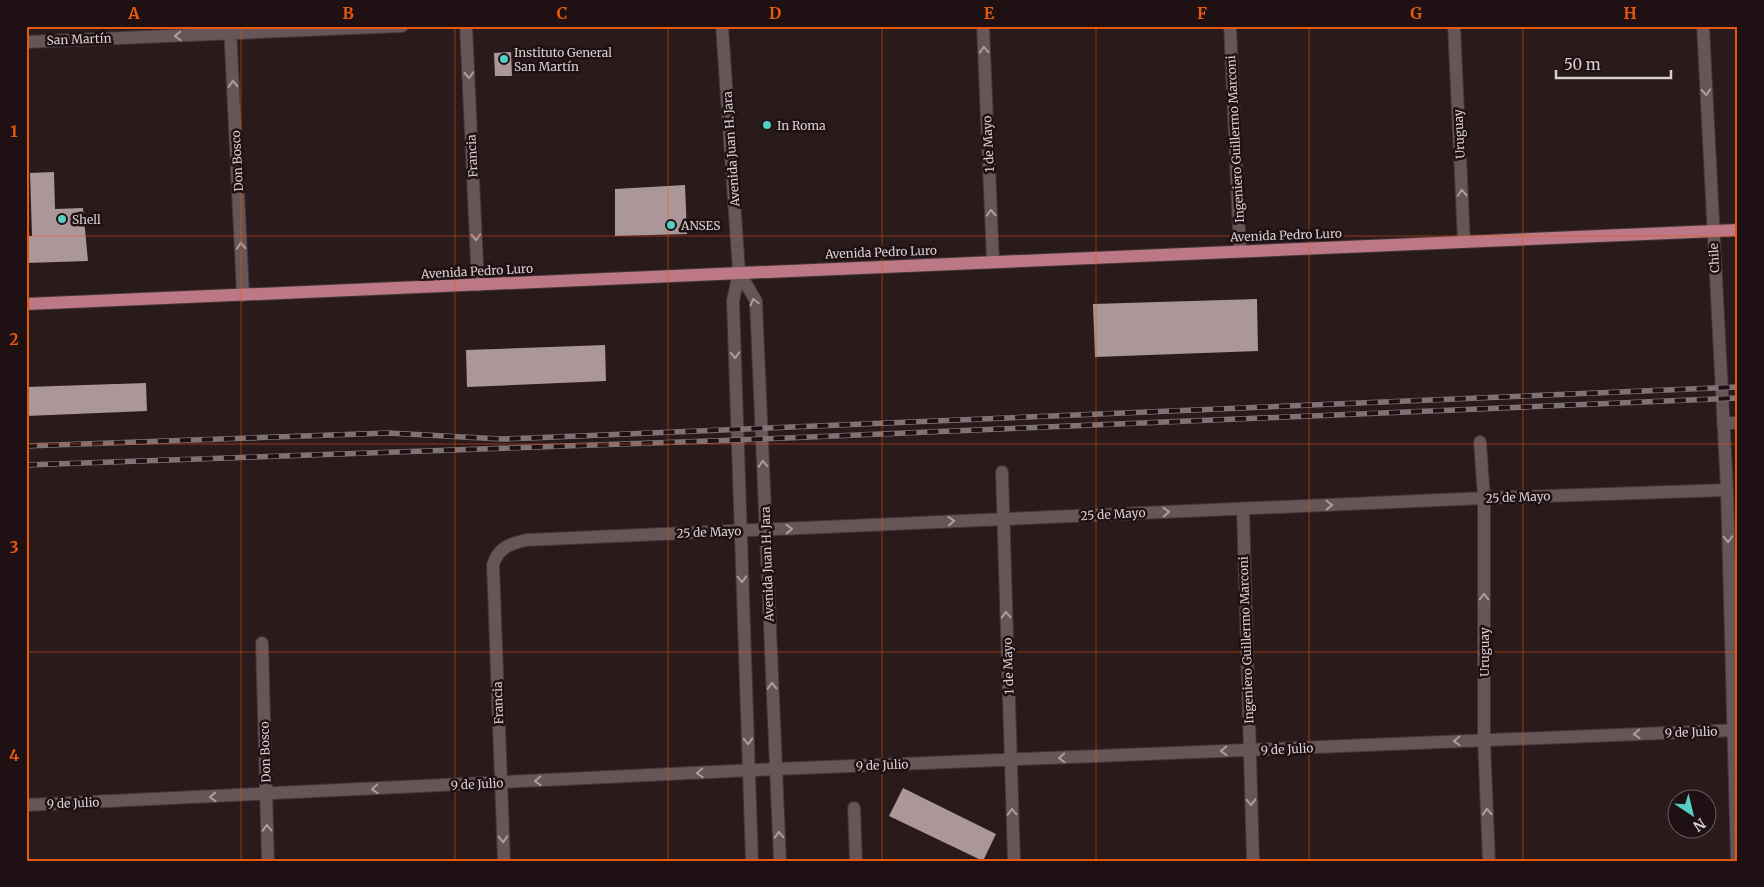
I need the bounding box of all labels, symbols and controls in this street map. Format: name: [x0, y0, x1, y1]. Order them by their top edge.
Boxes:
text: A: [127, 3, 140, 23]
text: B: [342, 3, 354, 23]
text: C: [557, 3, 567, 23]
text: D: [769, 3, 781, 23]
text: E: [984, 3, 995, 23]
text: F: [1197, 3, 1207, 23]
text: G: [1410, 3, 1422, 23]
text: H: [1623, 3, 1637, 23]
street label: San Martín: [46, 30, 112, 48]
one-way arrow: [174, 30, 182, 41]
place label: Instituto General San Martín: [514, 45, 612, 74]
one-way arrow: [978, 46, 989, 54]
scale bar: [1556, 48, 1672, 80]
marker: Instituto General San Martín: [498, 53, 510, 65]
street label: Ingeniero Guillermo Marconi: [1223, 55, 1247, 223]
text: 50 m: [1564, 55, 1601, 74]
one-way arrow: [463, 71, 474, 79]
one-way arrow: [228, 80, 238, 88]
one-way arrow: [1701, 89, 1712, 97]
street label: Avenida Juan H. Jara: [719, 90, 743, 208]
street label: Uruguay: [1450, 109, 1468, 159]
street label: 1 de Mayo: [979, 115, 997, 173]
place label: In Roma: [777, 118, 826, 133]
marker: In Roma: [761, 119, 773, 131]
text: 1: [10, 121, 18, 141]
street label: Don Bosco: [228, 130, 246, 192]
street label: Francia: [463, 134, 481, 178]
one-way arrow: [1457, 189, 1468, 197]
one-way arrow: [985, 208, 996, 216]
place label: Shell: [72, 212, 101, 227]
marker: Shell: [56, 213, 68, 225]
place label: ANSES: [680, 218, 720, 233]
marker: ANSES: [665, 219, 677, 231]
street label: Avenida Pedro Luro: [1229, 226, 1342, 244]
one-way arrow: [471, 234, 482, 242]
one-way arrow: [235, 242, 246, 250]
street label: Avenida Pedro Luro: [824, 243, 937, 261]
street label: Chile: [1706, 243, 1722, 273]
street label: Avenida Pedro Luro: [420, 261, 533, 281]
one-way arrow: [750, 298, 760, 307]
text: 2: [9, 329, 19, 349]
one-way arrow: [730, 352, 740, 360]
one-way arrow: [758, 460, 768, 468]
street label: 25 de Mayo: [1485, 488, 1551, 506]
one-way arrow: [1325, 499, 1333, 510]
street label: 25 de Mayo: [1080, 505, 1146, 523]
street label: Avenida Juan H. Jara: [757, 506, 777, 623]
one-way arrow: [1163, 506, 1171, 517]
one-way arrow: [948, 516, 956, 527]
street label: 25 de Mayo: [676, 523, 742, 541]
one-way arrow: [786, 524, 793, 534]
one-way arrow: [1723, 535, 1733, 543]
text: 3: [9, 537, 19, 557]
street label: Ingeniero Guillermo Marconi: [1236, 556, 1256, 724]
one-way arrow: [737, 576, 747, 583]
one-way arrow: [1479, 593, 1489, 600]
one-way arrow: [1001, 610, 1011, 618]
street label: Uruguay: [1477, 627, 1492, 677]
street label: 1 de Mayo: [1000, 637, 1016, 695]
street label: Francia: [490, 681, 506, 725]
one-way arrow: [767, 681, 778, 689]
street label: Don Bosco: [256, 721, 274, 783]
street label: 9 de Julio: [1664, 724, 1718, 740]
one-way arrow: [1632, 729, 1640, 739]
one-way arrow: [1452, 736, 1460, 747]
one-way arrow: [742, 738, 753, 746]
street label: 9 de Julio: [1260, 740, 1314, 758]
text: 4: [9, 745, 19, 765]
one-way arrow: [1220, 746, 1228, 757]
one-way arrow: [1058, 752, 1066, 763]
street label: 9 de Julio: [855, 757, 909, 773]
one-way arrow: [696, 768, 704, 778]
street label: 9 de Julio: [450, 775, 504, 793]
one-way arrow: [534, 775, 542, 786]
one-way arrow: [371, 784, 379, 795]
north arrow: [1666, 790, 1716, 840]
one-way arrow: [209, 792, 216, 802]
street label: 9 de Julio: [46, 795, 100, 811]
one-way arrow: [1246, 798, 1256, 806]
one-way arrow: [1007, 808, 1018, 816]
one-way arrow: [1481, 808, 1492, 816]
text: N: [1690, 814, 1709, 835]
one-way arrow: [262, 823, 272, 831]
one-way arrow: [774, 831, 784, 838]
one-way arrow: [498, 836, 508, 843]

